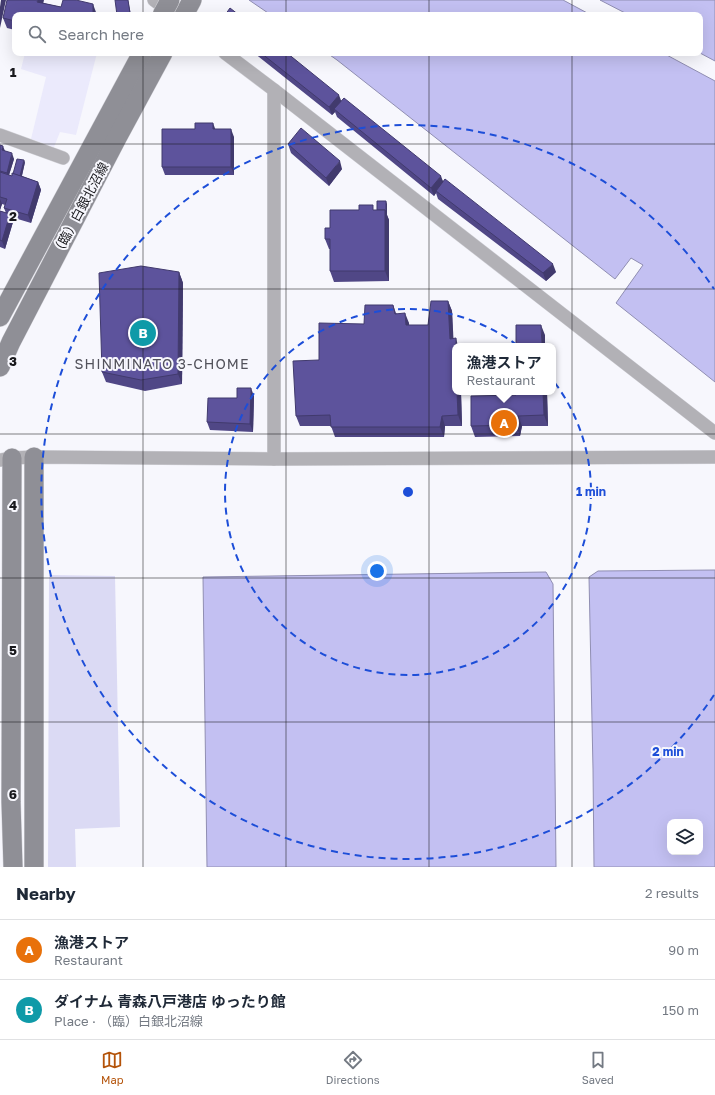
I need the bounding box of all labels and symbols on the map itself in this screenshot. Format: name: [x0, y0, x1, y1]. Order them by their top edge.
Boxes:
text: 1: [10, 64, 17, 80]
street label: （臨）白銀北沼線: [49, 159, 111, 259]
text: 2: [9, 208, 17, 224]
pin: B: [130, 318, 156, 348]
text: 3: [9, 353, 17, 369]
district label: SHINMINATO 3-CHOME: [75, 355, 249, 372]
pin: A: [491, 408, 517, 438]
text: 1 min: [576, 484, 606, 499]
centre of rings: [401, 485, 415, 499]
text: 4: [9, 497, 17, 513]
your location: [367, 561, 387, 581]
text: 5: [9, 642, 17, 658]
text: 2 min: [652, 744, 684, 759]
text: 6: [9, 786, 17, 802]

